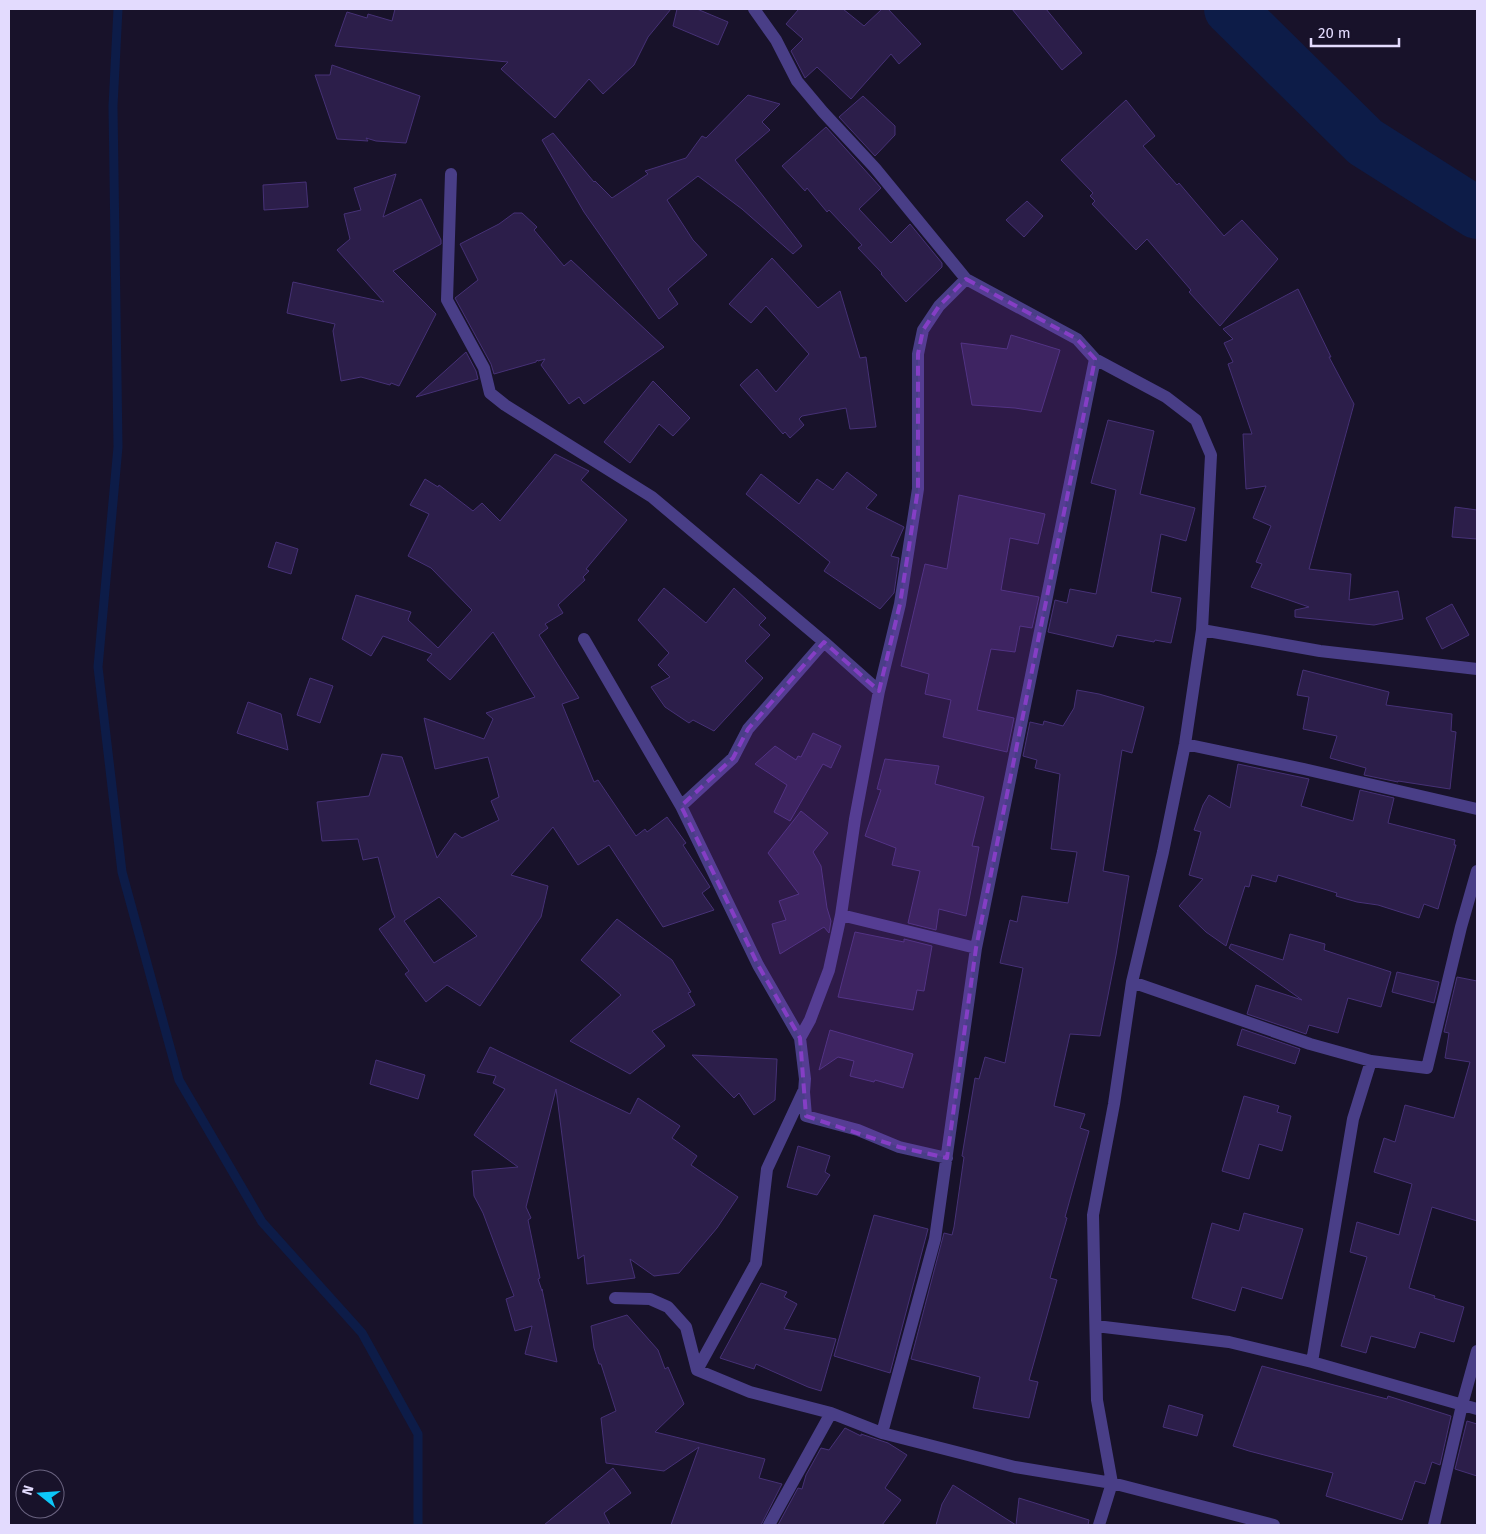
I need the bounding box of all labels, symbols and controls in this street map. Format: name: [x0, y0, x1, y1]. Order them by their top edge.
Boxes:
scale bar: [1311, 15, 1398, 47]
text: 20 m: [1318, 24, 1351, 42]
north arrow: [15, 1469, 65, 1519]
text: N: [19, 1483, 38, 1497]

